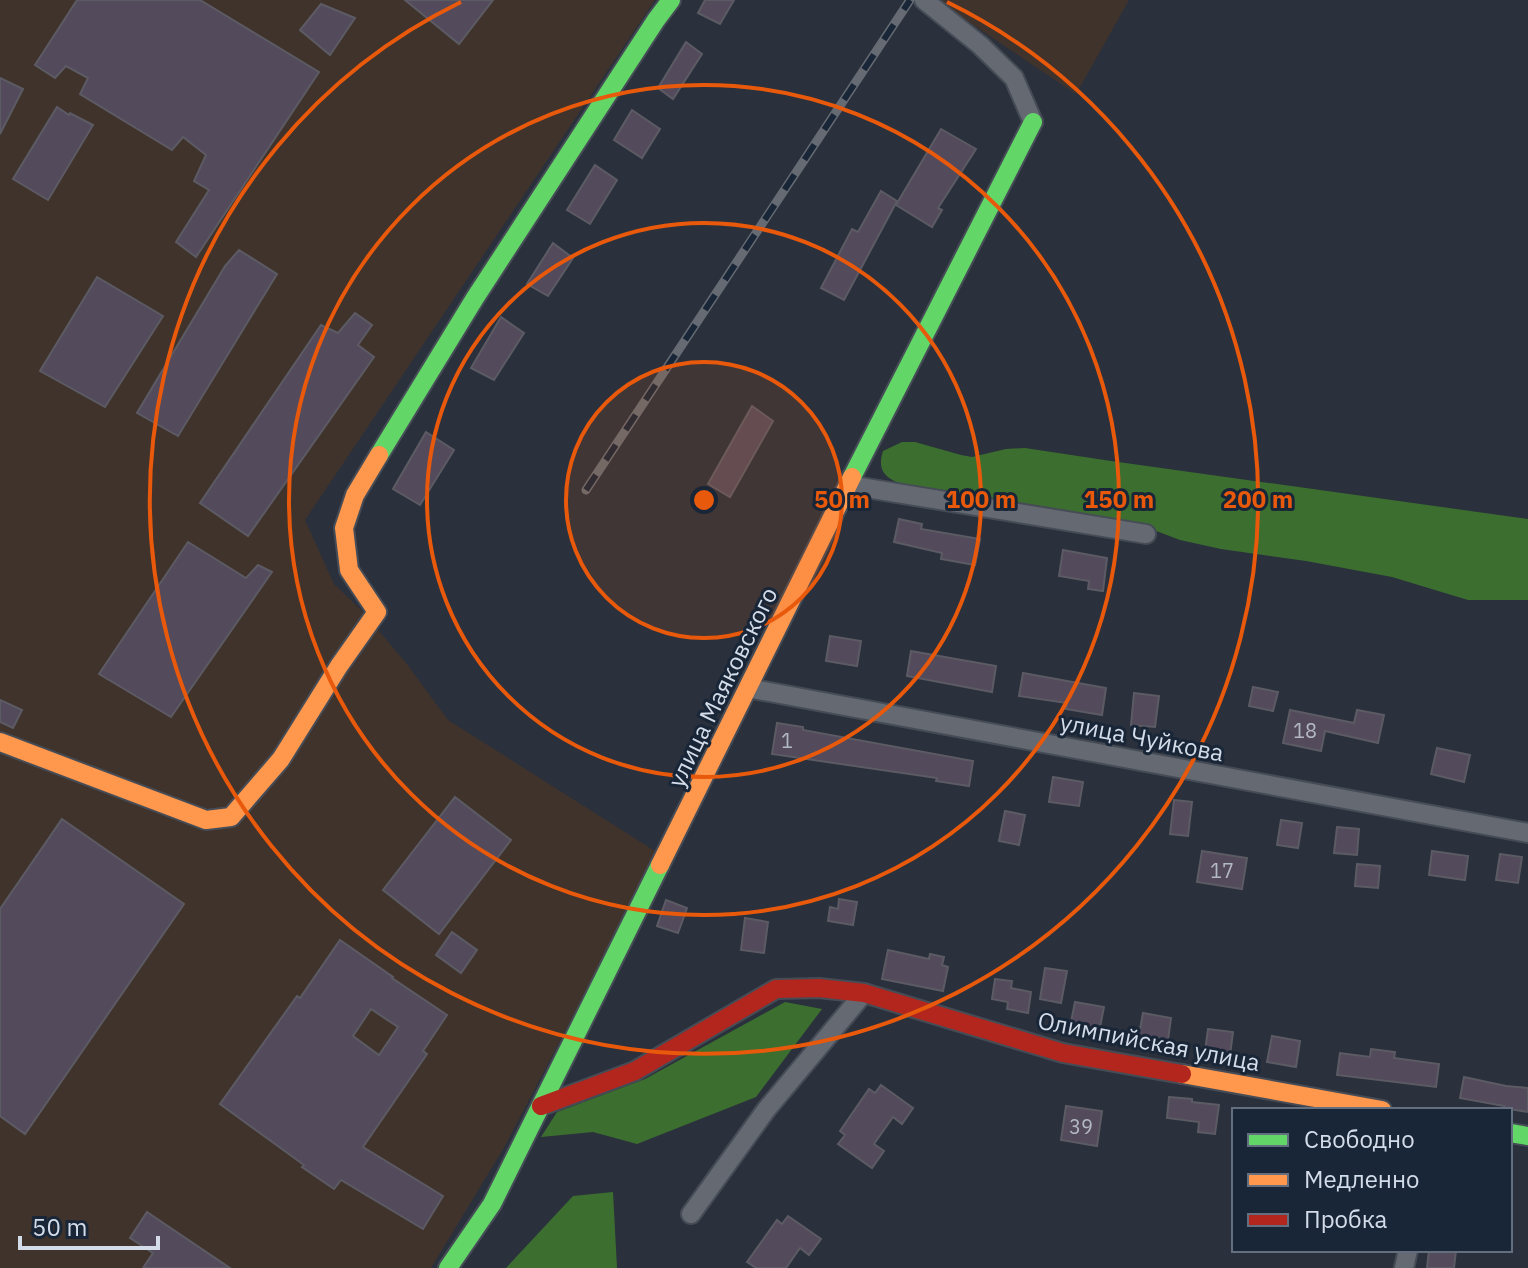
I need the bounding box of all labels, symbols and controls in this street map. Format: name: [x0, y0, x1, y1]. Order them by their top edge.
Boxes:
text: 50 m: [814, 483, 870, 515]
text: 100 m: [946, 483, 1016, 515]
text: 150 m: [1084, 483, 1154, 515]
text: 200 m: [1223, 483, 1293, 515]
centre of rings: [690, 486, 718, 514]
street label: улица Маяковского: [660, 582, 784, 792]
street label: улица Чуйкова: [1057, 705, 1227, 769]
house number: 18: [1293, 717, 1317, 744]
house number: 1: [781, 727, 793, 754]
house number: 17: [1210, 857, 1234, 884]
street label: Олимпийская улица: [1035, 1004, 1263, 1078]
legend: [1232, 1108, 1512, 1252]
house number: 39: [1069, 1113, 1093, 1140]
text: Свободно: [1304, 1123, 1415, 1155]
text: Медленно: [1304, 1163, 1420, 1195]
scale bar: [20, 1200, 158, 1250]
text: Пробка: [1304, 1203, 1388, 1235]
text: 50 m: [32, 1211, 87, 1243]

